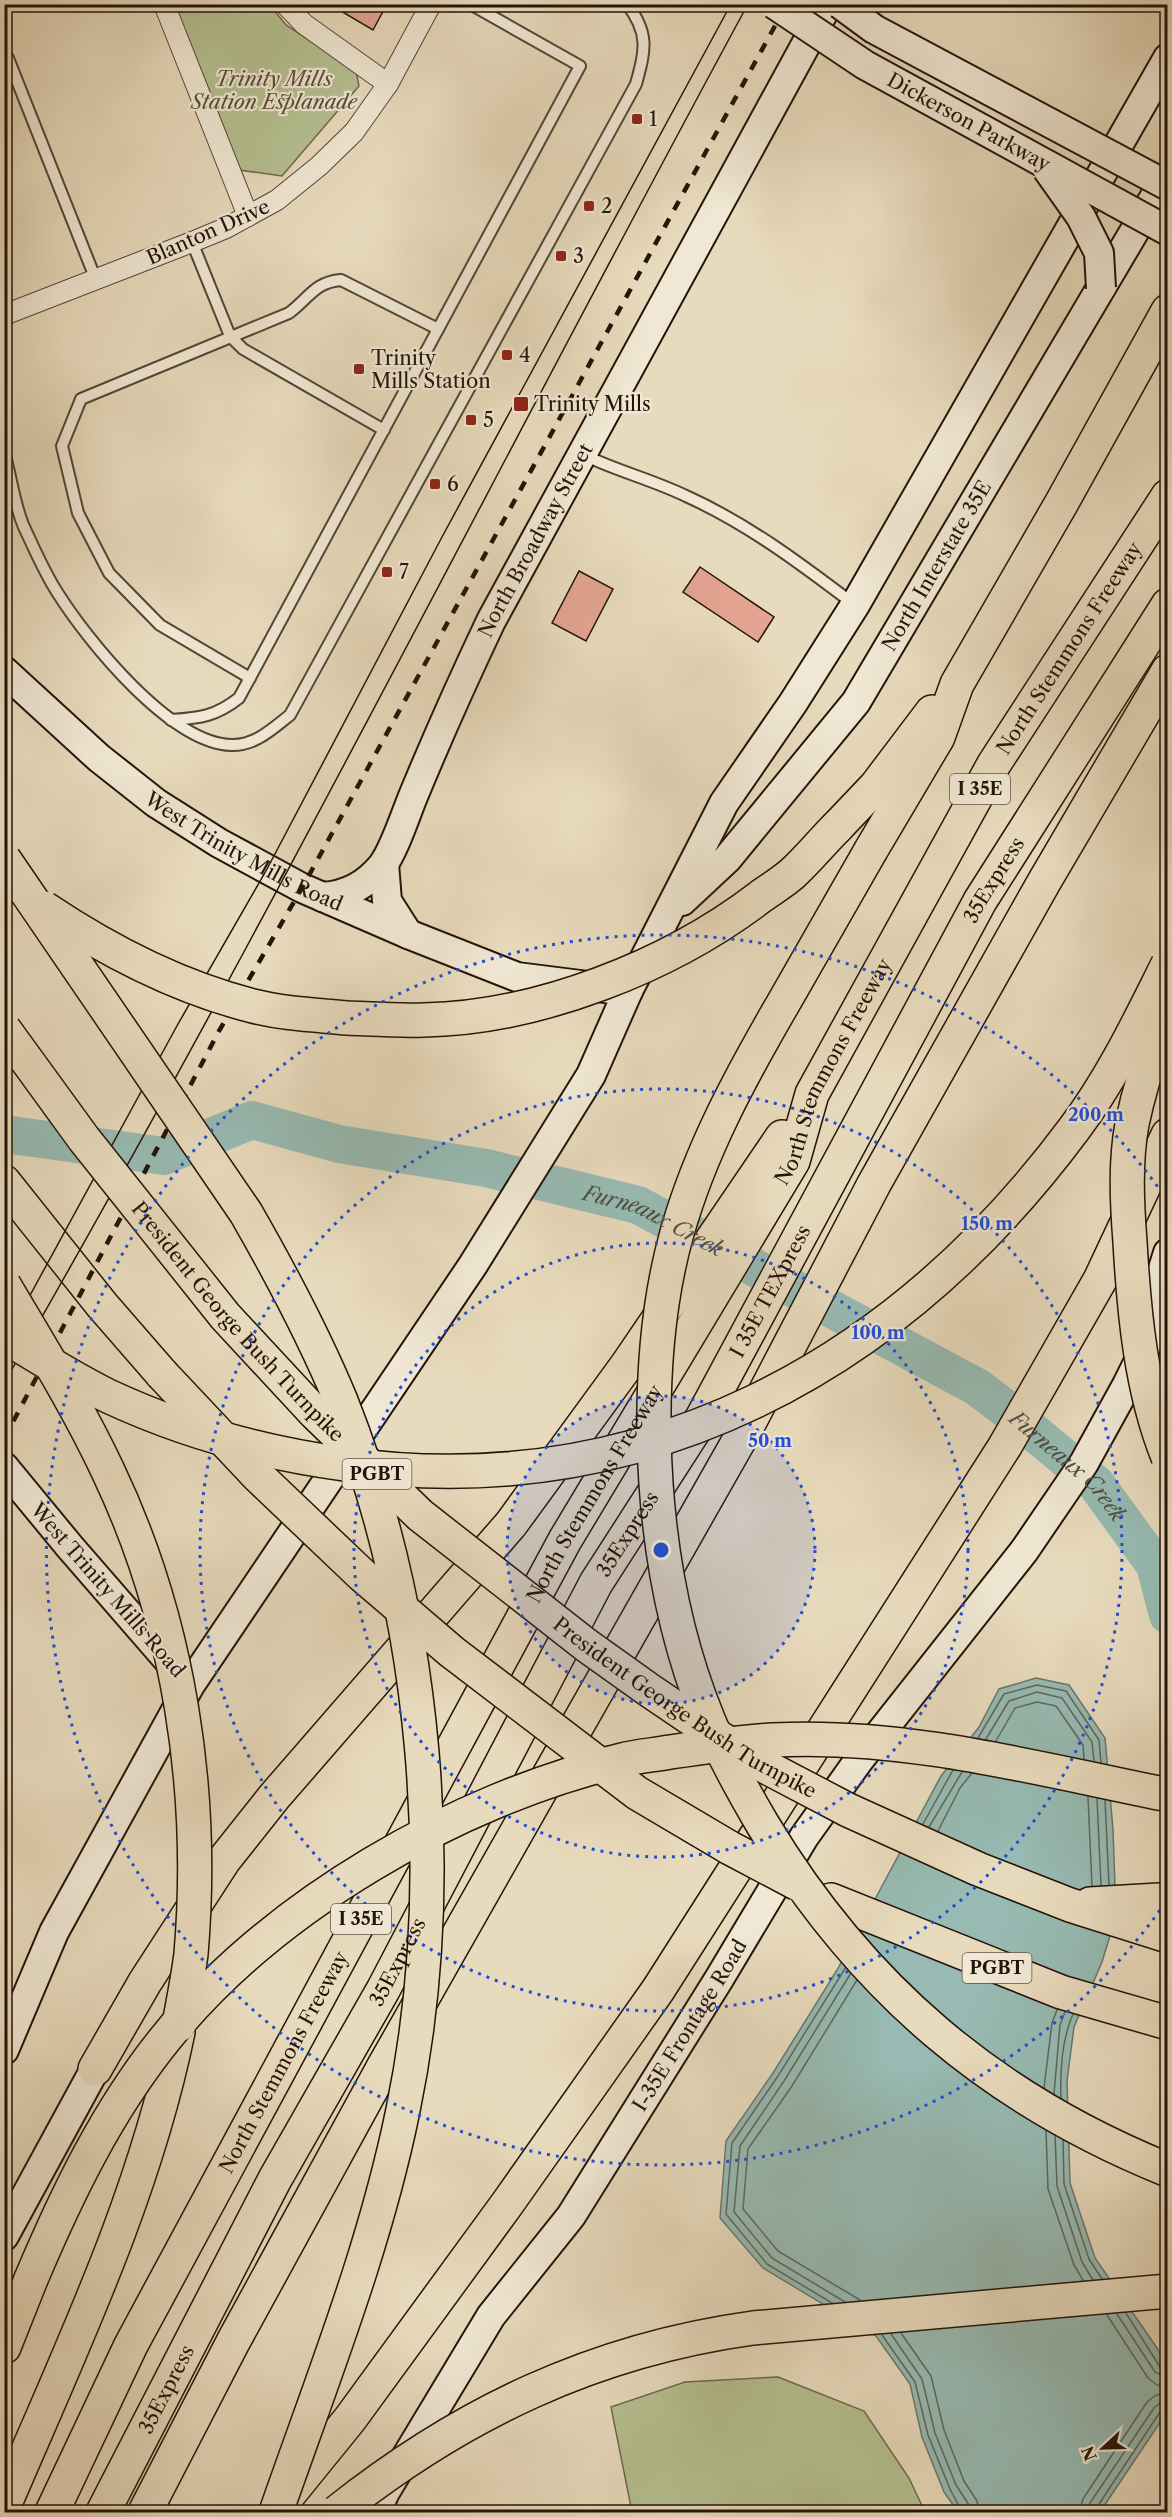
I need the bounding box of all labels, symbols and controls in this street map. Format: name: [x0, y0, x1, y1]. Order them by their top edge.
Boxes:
park label: Trinity Mills Station Esplanade: [190, 67, 358, 114]
street label: Dickerson Parkway: [883, 68, 1055, 177]
place label: 1: [649, 107, 658, 131]
marker: 1: [630, 112, 644, 126]
street label: Blanton Drive: [143, 194, 273, 270]
place label: 2: [601, 194, 613, 218]
marker: 2: [582, 199, 596, 213]
place label: 3: [573, 244, 584, 268]
marker: 3: [554, 249, 568, 263]
place label: 4: [519, 343, 531, 367]
place label: Trinity Mills Station: [371, 346, 491, 393]
marker: 4: [500, 348, 514, 362]
marker: Trinity Mills Station: [352, 362, 366, 376]
place label: Trinity Mills: [534, 392, 651, 416]
marker: Trinity Mills: [512, 395, 530, 413]
place label: 5: [483, 408, 494, 432]
marker: 5: [464, 413, 478, 427]
street label: North Broadway Street: [473, 439, 598, 641]
place label: 6: [447, 472, 459, 496]
street label: North Interstate 35E: [877, 476, 996, 655]
marker: 6: [428, 477, 442, 491]
street label: North Stemmons Freeway: [991, 537, 1147, 759]
place label: 7: [399, 560, 409, 584]
marker: 7: [380, 565, 394, 579]
road number: I 35E: [950, 774, 1010, 804]
street label: West Trinity Mills Road: [139, 786, 346, 916]
street label: 35Express: [958, 833, 1029, 927]
street label: North Stemmons Freeway: [769, 953, 897, 1189]
text: 200 m: [1068, 1104, 1124, 1126]
water label: Furneaux Creek: [579, 1179, 728, 1261]
street label: President George Bush Turnpike: [127, 1197, 349, 1447]
text: 150 m: [961, 1213, 1013, 1235]
street label: I 35E TEXpress: [725, 1221, 816, 1362]
text: 100 m: [851, 1322, 905, 1344]
street label: North Stemmons Freeway: [521, 1380, 668, 1607]
water label: Furneaux Creek: [1003, 1404, 1132, 1526]
text: 50 m: [748, 1430, 792, 1452]
road number: PGBT: [342, 1459, 412, 1489]
street label: 35Express: [591, 1487, 664, 1581]
street label: West Trinity Mills Road: [25, 1497, 190, 1682]
centre of rings: [651, 1540, 671, 1560]
street label: President George Bush Turnpike: [548, 1612, 820, 1803]
road number: I 35E: [331, 1904, 391, 1934]
street label: 35Express: [364, 1914, 431, 2010]
street label: I-35E Frontage Road: [627, 1935, 752, 2116]
street label: North Stemmons Freeway: [214, 1946, 353, 2177]
road number: PGBT: [962, 1953, 1032, 1983]
street label: 35Express: [134, 2341, 199, 2438]
north arrow: [1073, 2418, 1133, 2478]
text: N: [1077, 2443, 1101, 2464]

